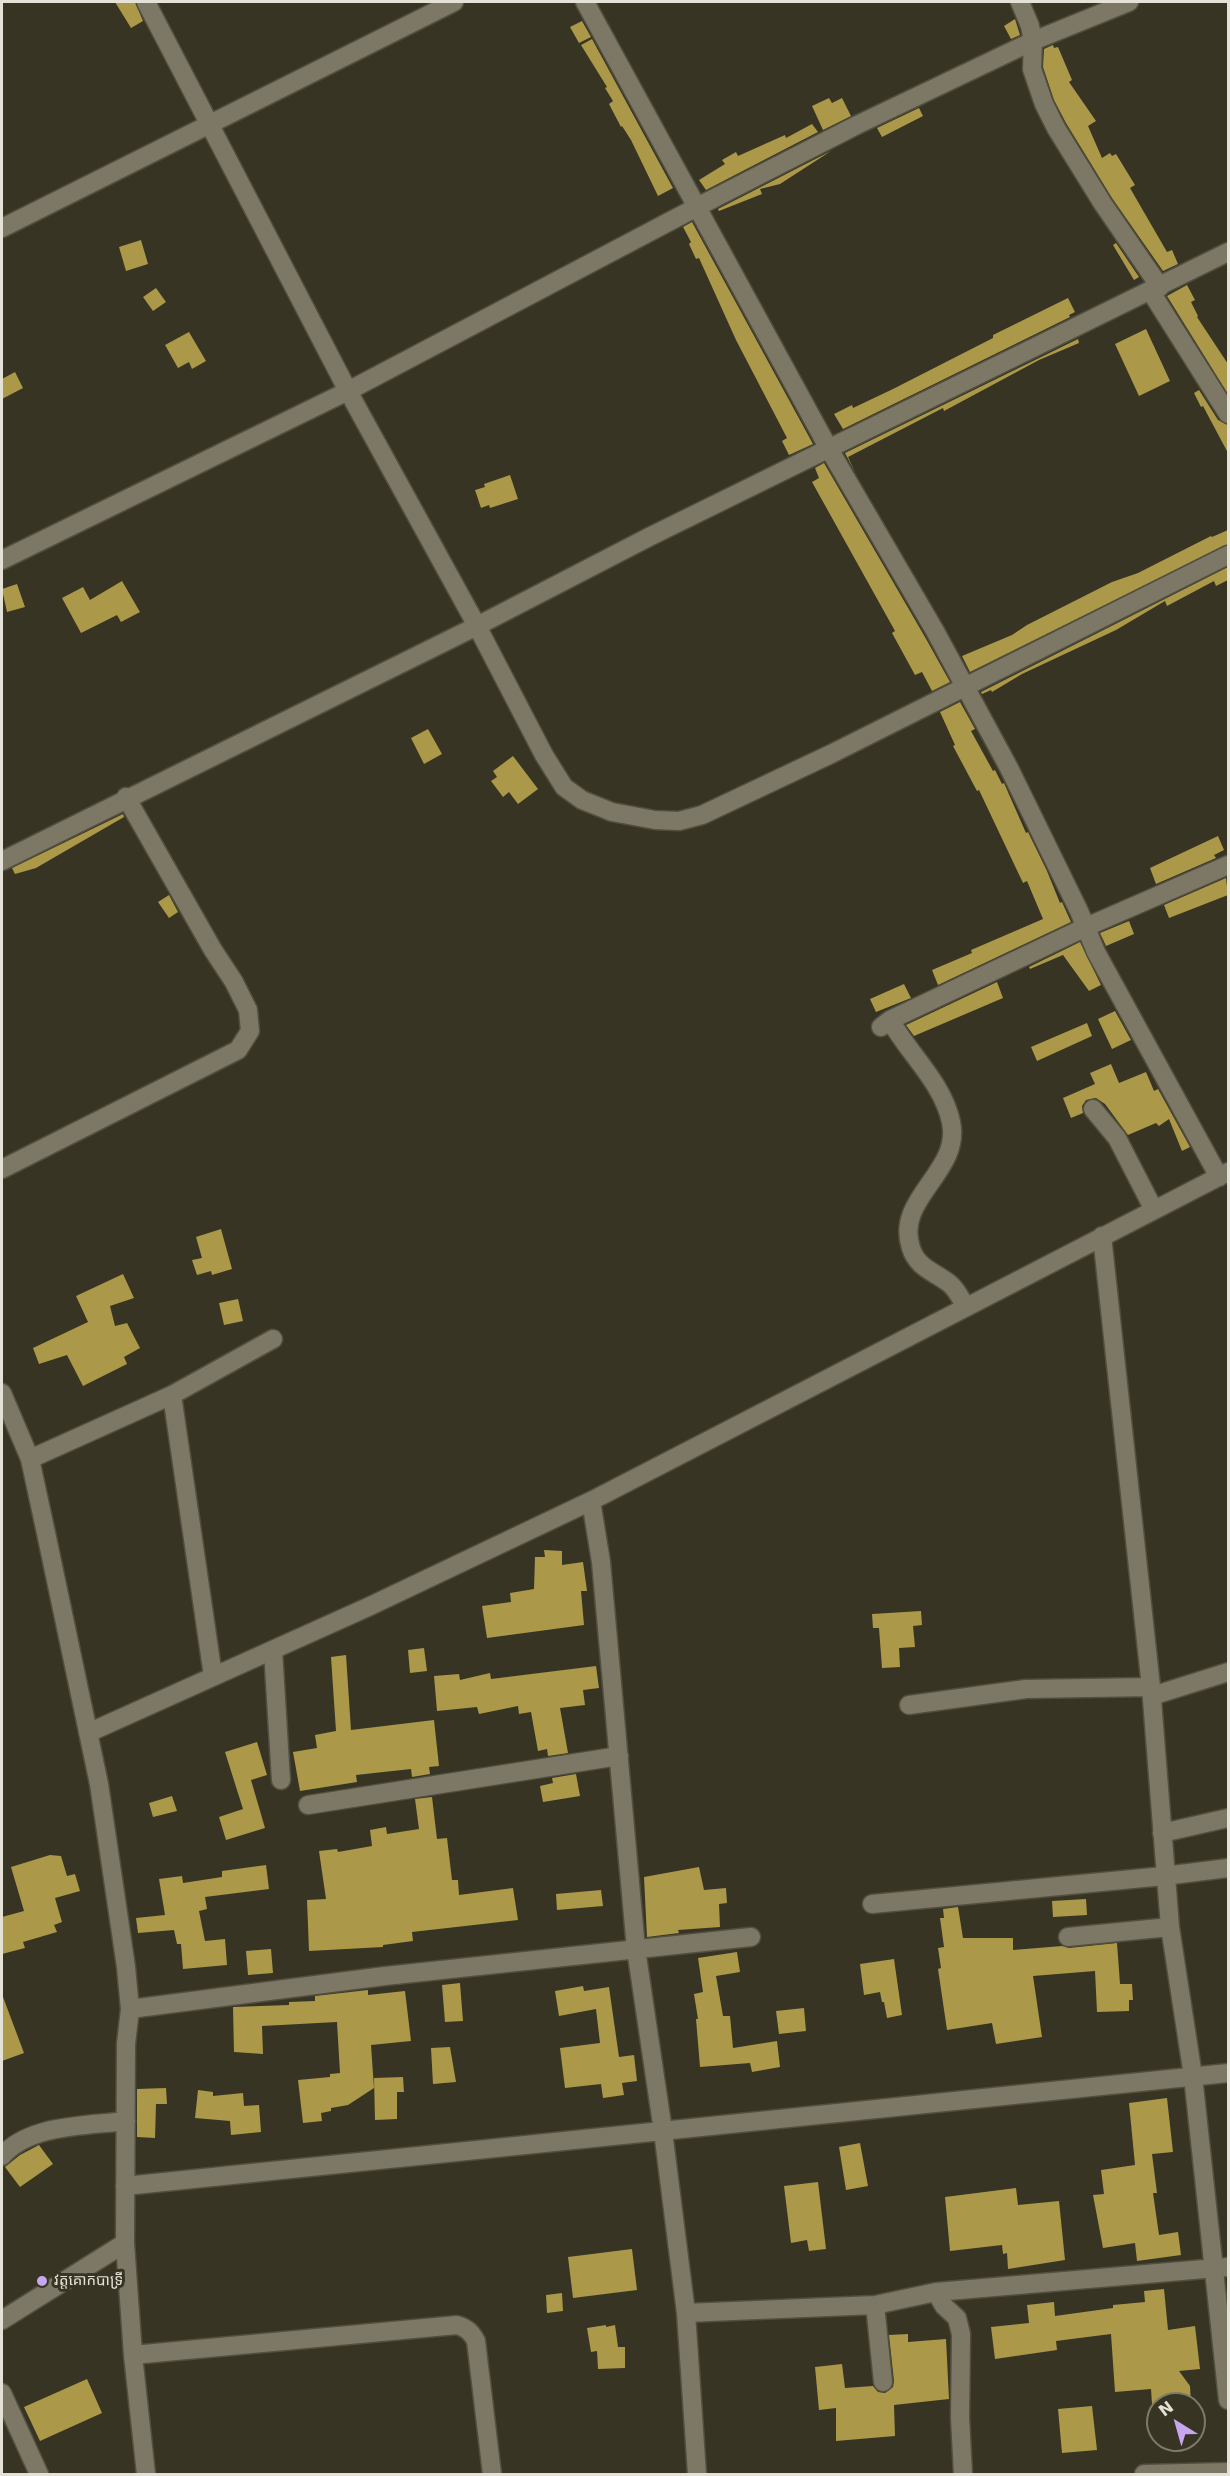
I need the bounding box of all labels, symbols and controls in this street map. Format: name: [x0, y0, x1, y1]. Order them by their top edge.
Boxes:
place label: វត្តគោកបាទ្រី: [54, 2272, 123, 2290]
marker: វត្តគោកបាទ្រី: [35, 2274, 49, 2288]
north arrow: [1146, 2392, 1206, 2452]
text: N: [1155, 2397, 1177, 2420]

